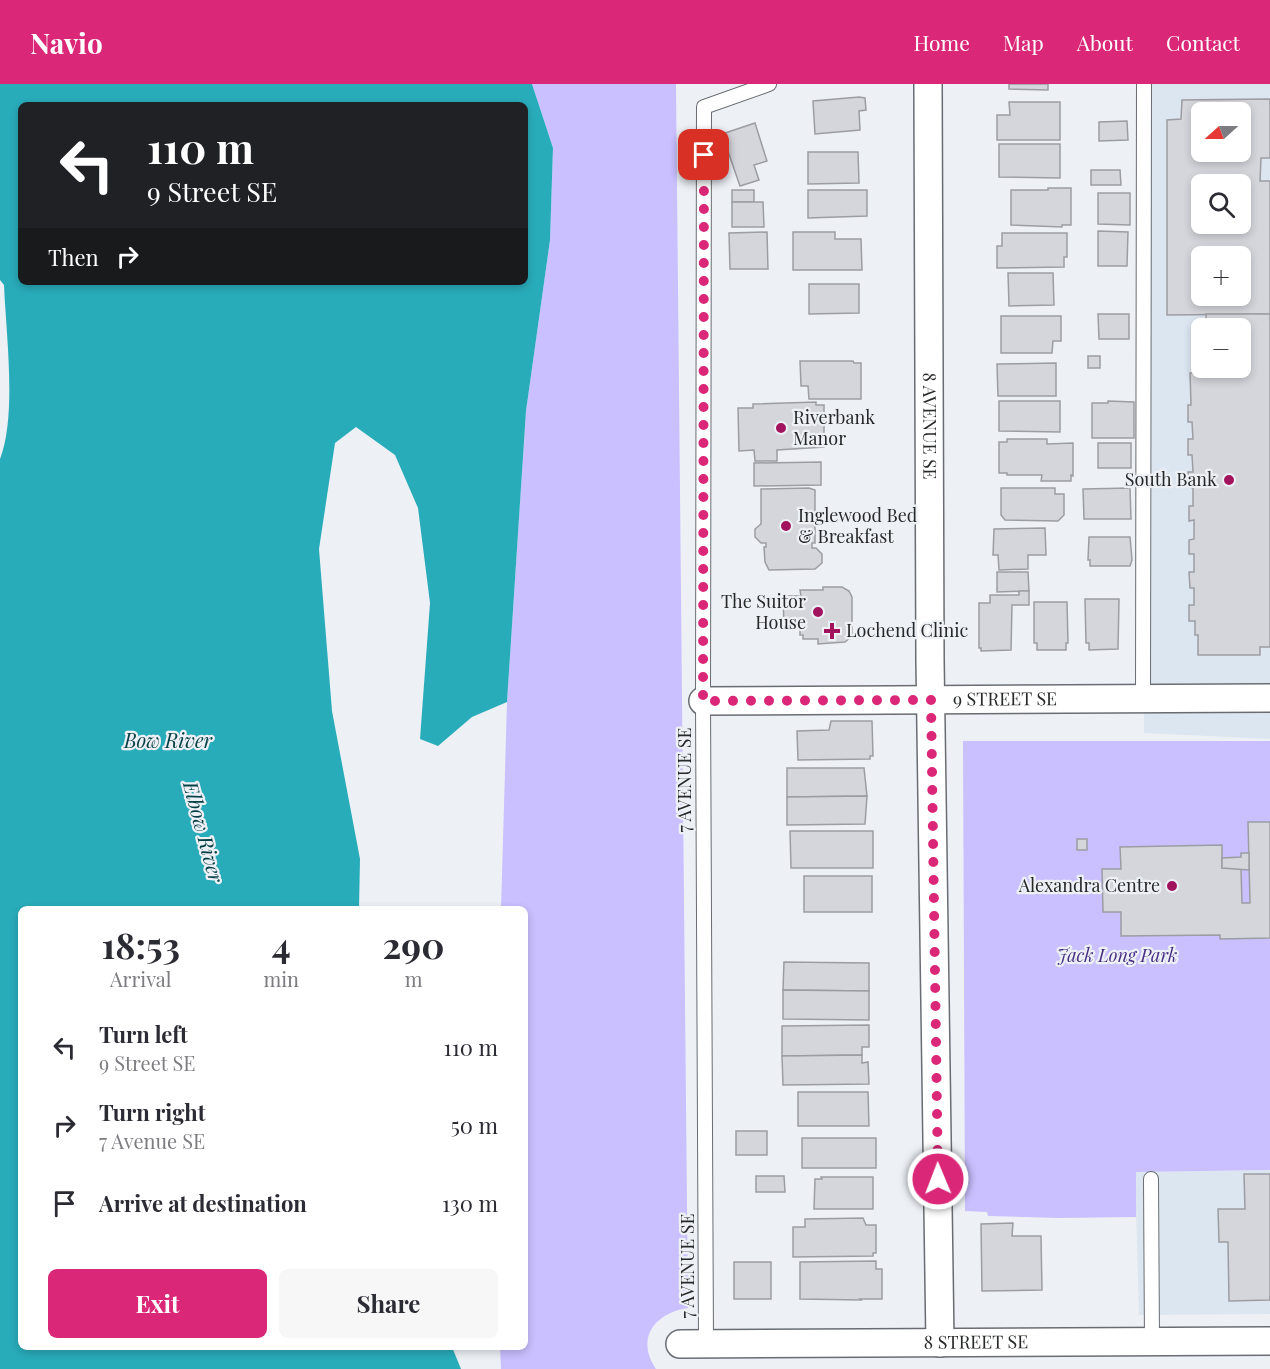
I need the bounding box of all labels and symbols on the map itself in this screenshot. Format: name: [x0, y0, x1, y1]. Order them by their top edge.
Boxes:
north arrow: [1191, 102, 1251, 162]
pin: [678, 129, 729, 180]
street label: 8 AVENUE SE: [918, 372, 942, 480]
place label: Riverbank Manor: [793, 405, 875, 450]
marker: Riverbank Manor: [774, 421, 788, 435]
place label: South Bank: [1125, 467, 1217, 491]
marker: South Bank: [1222, 473, 1236, 487]
place label: Inglewood Bed & Breakfast: [798, 503, 918, 548]
marker: Inglewood Bed & Breakfast: [779, 519, 793, 533]
place label: The Suitor House: [721, 589, 806, 634]
marker: The Suitor House: [811, 605, 825, 619]
place label: Lochend Clinic: [846, 618, 968, 642]
marker: Lochend Clinic: [823, 622, 841, 640]
street label: 9 STREET SE: [953, 686, 1057, 711]
water label: Bow River: [123, 726, 214, 753]
street label: 7 AVENUE SE: [672, 728, 696, 832]
water label: Elbow River: [178, 777, 231, 886]
place label: Alexandra Centre: [1018, 873, 1160, 897]
marker: Alexandra Centre: [1165, 879, 1179, 893]
park label: Jack Long Park: [1057, 943, 1177, 967]
position arrow: [906, 1147, 970, 1211]
street label: 7 AVENUE SE: [675, 1214, 699, 1318]
street label: 8 STREET SE: [924, 1329, 1028, 1354]

